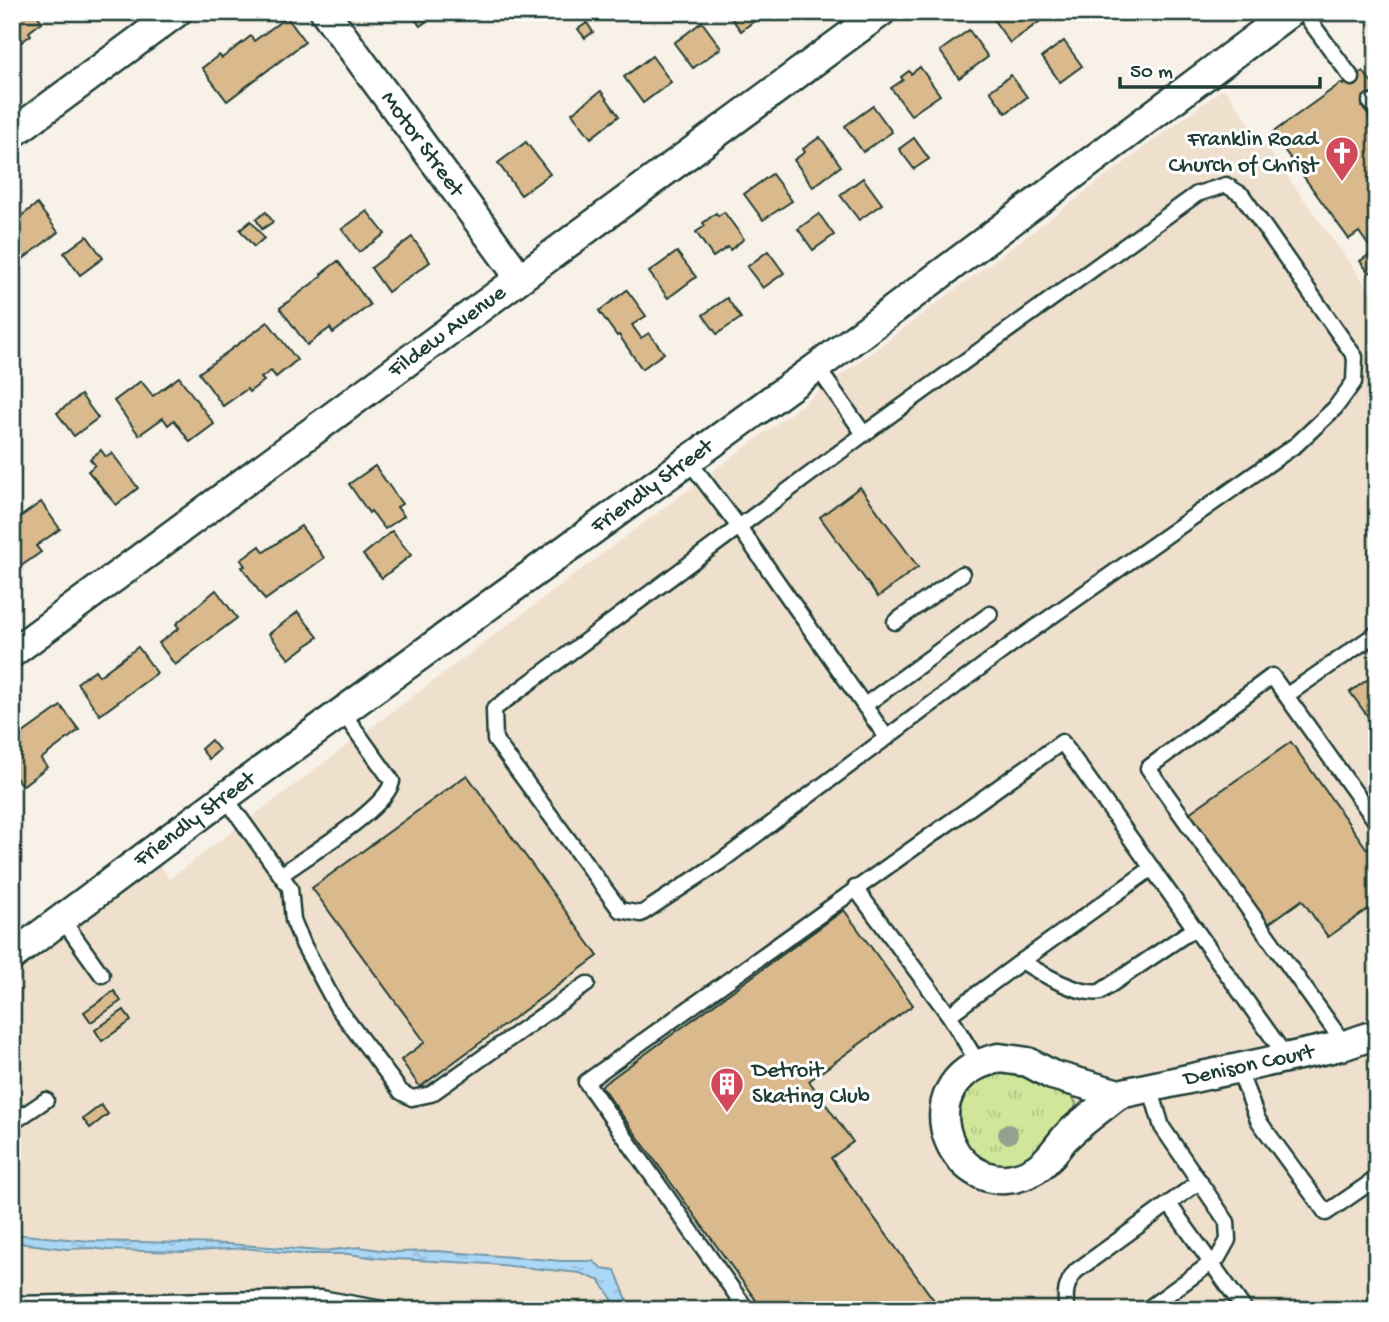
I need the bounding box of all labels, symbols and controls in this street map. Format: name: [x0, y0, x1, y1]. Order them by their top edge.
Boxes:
scale bar: [1120, 46, 1319, 90]
text: 50 m: [1130, 61, 1173, 86]
street label: Motor Street: [374, 86, 471, 204]
place label: Franklin Road Church of Christ: [1168, 127, 1320, 180]
church icon: Franklin Road Church of Christ: [1323, 134, 1361, 183]
street label: Fildew Avenue: [382, 279, 513, 385]
street label: Friendly Street: [585, 432, 720, 541]
street label: Friendly Street: [128, 765, 262, 874]
street label: Denison Court: [1179, 1038, 1318, 1093]
place label: Detroit Skating Club: [750, 1058, 870, 1111]
building icon: Detroit Skating Club: [708, 1065, 746, 1114]

